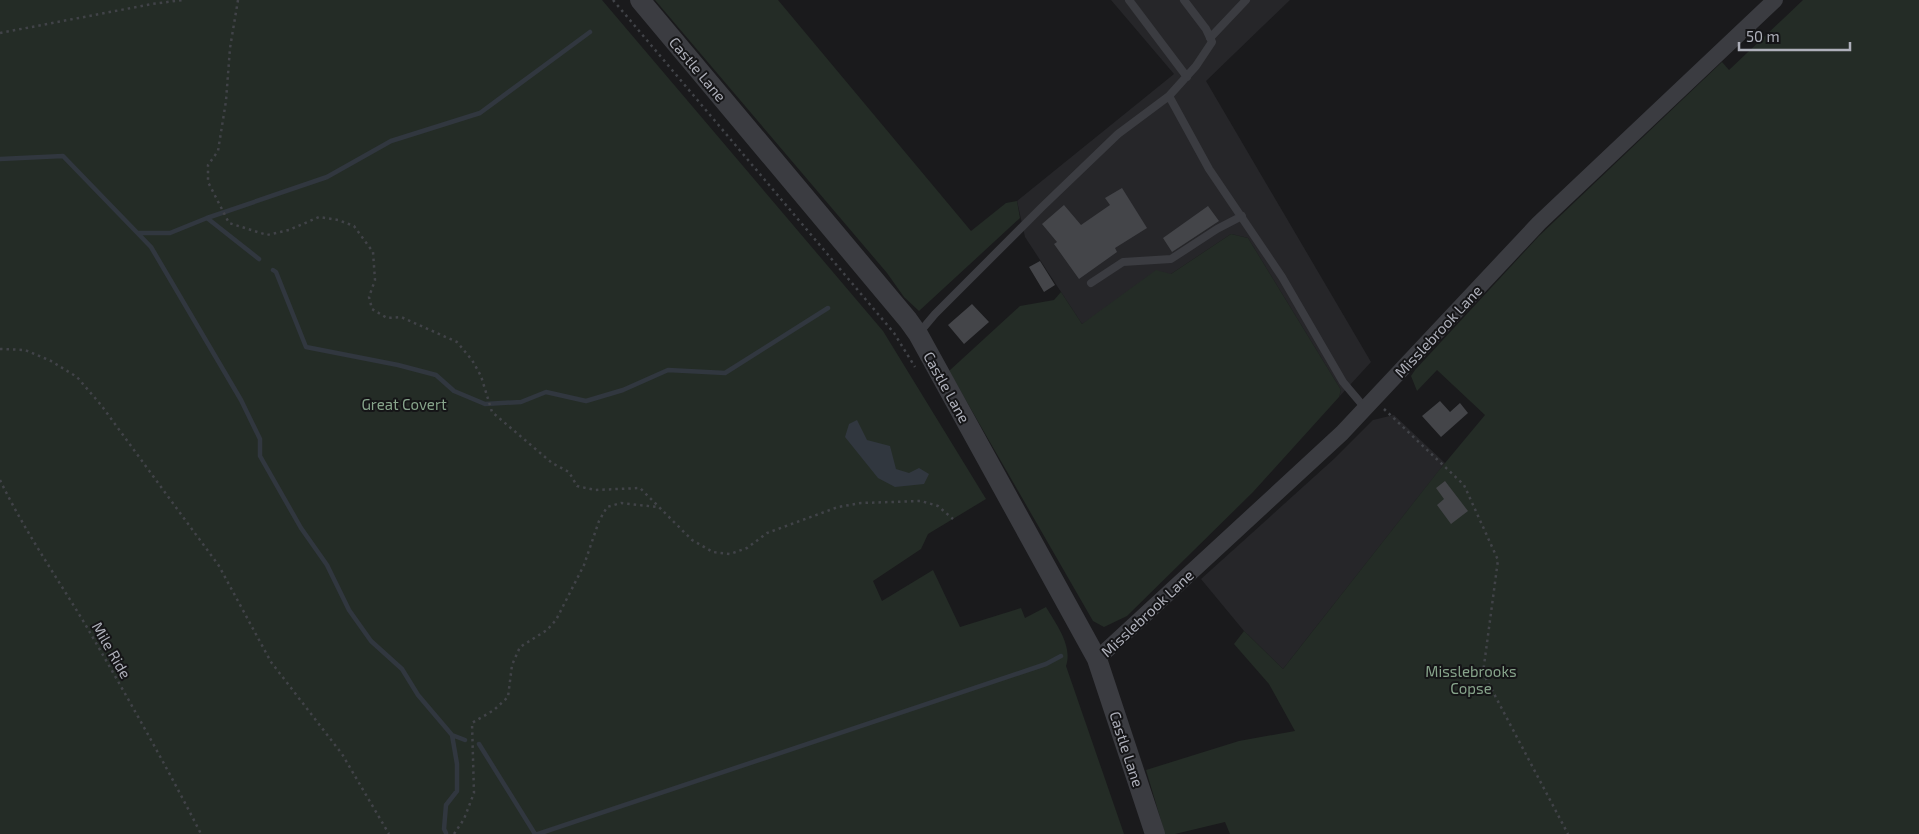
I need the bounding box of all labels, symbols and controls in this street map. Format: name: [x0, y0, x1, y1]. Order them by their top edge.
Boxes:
scale bar: [1739, 20, 1850, 52]
text: 50 m: [1746, 27, 1780, 45]
street label: Castle Lane: [666, 33, 730, 105]
street label: Misslebrook Lane: [1391, 281, 1485, 381]
street label: Castle Lane: [920, 348, 974, 426]
park label: Great Covert: [361, 395, 447, 413]
street label: Misslebrook Lane: [1097, 566, 1197, 660]
street label: Mile Ride: [89, 618, 135, 682]
park label: Misslebrooks Copse: [1425, 662, 1517, 697]
street label: Castle Lane: [1106, 709, 1148, 789]

